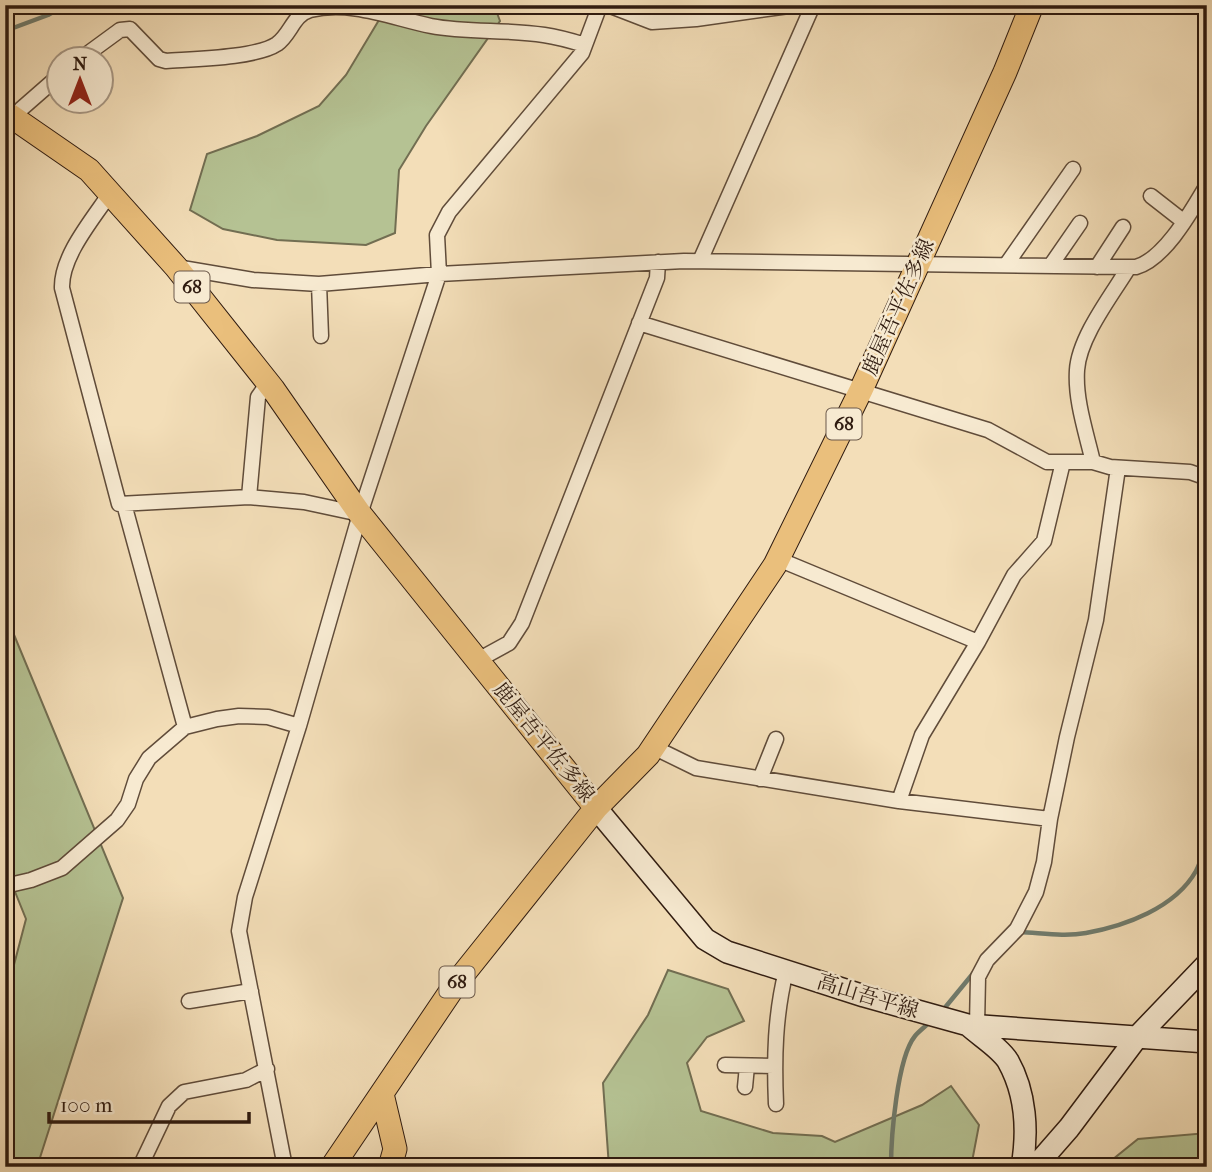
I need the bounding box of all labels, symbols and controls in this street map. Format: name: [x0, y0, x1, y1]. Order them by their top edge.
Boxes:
north arrow: [46, 46, 116, 116]
text: N: [73, 53, 88, 75]
street label: 鹿屋吾平佐多線: [857, 235, 939, 379]
road number: 68: [174, 272, 210, 302]
road number: 68: [826, 408, 862, 440]
street label: 鹿屋吾平佐多線: [488, 677, 600, 807]
road number: 68: [440, 966, 475, 998]
street label: 高山吾平線: [814, 969, 922, 1023]
scale bar: [49, 1081, 248, 1125]
text: 100 m: [60, 1093, 113, 1117]

